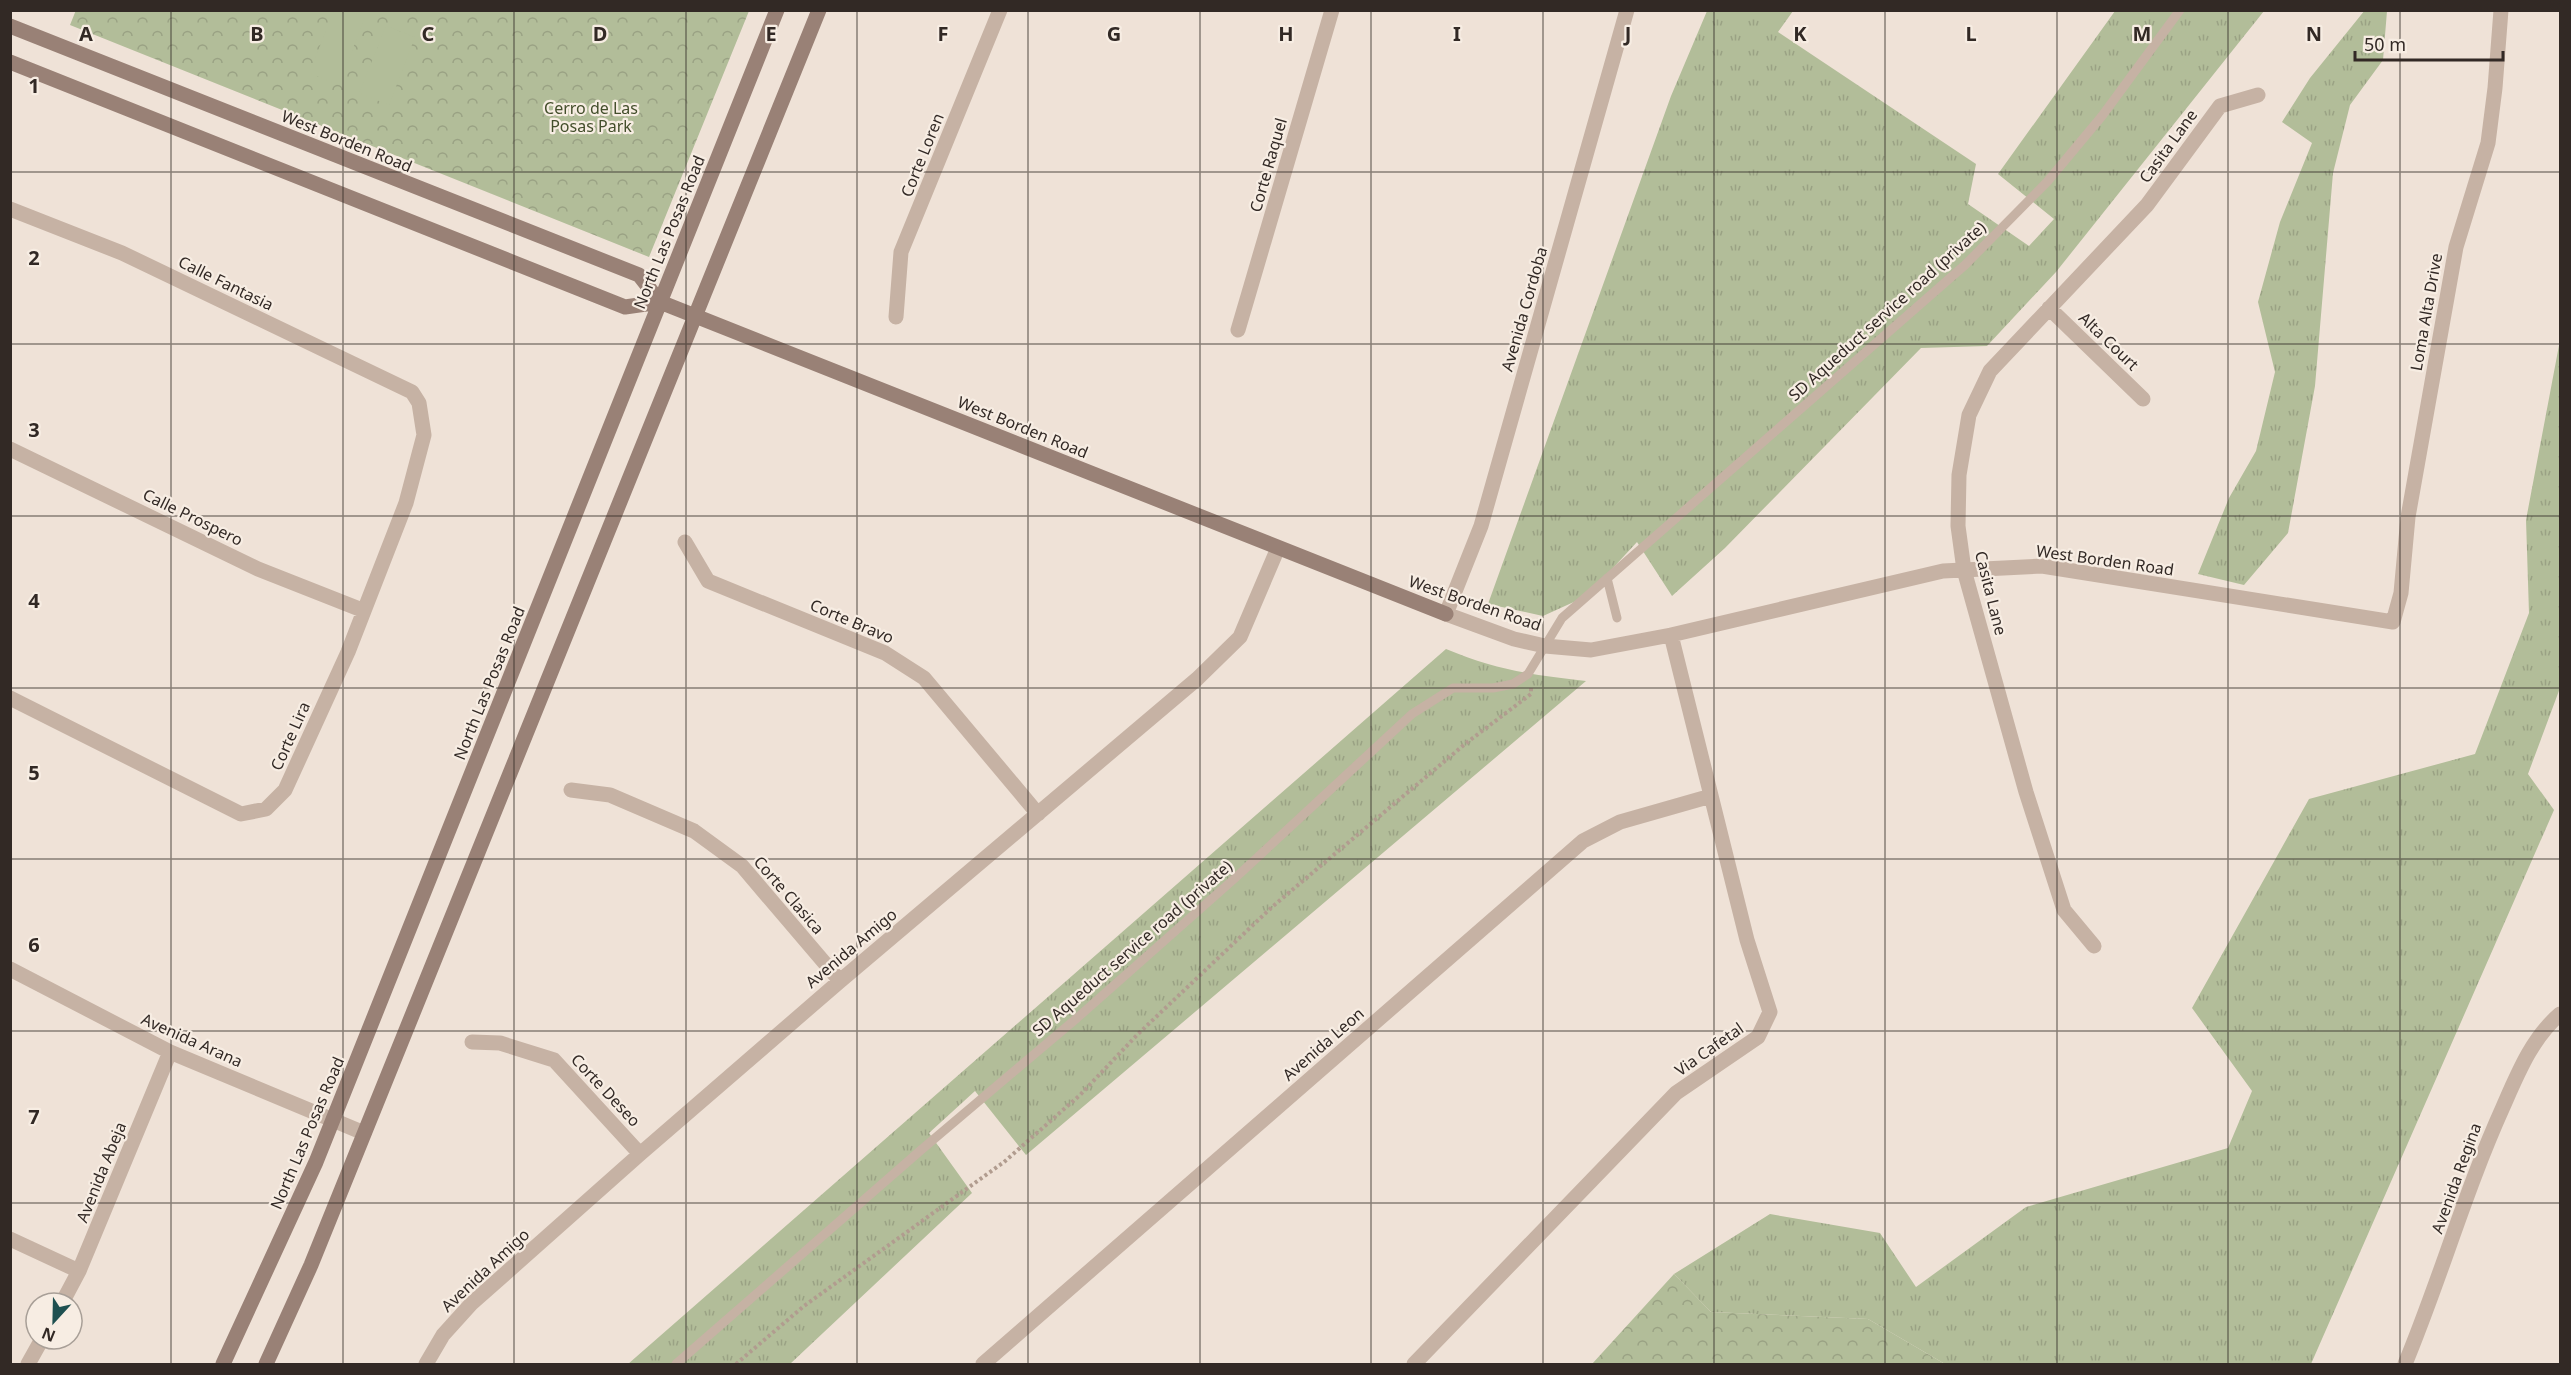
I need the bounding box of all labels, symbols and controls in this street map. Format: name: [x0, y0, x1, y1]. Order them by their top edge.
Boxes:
text: A: [79, 20, 93, 47]
text: B: [250, 20, 264, 47]
text: C: [422, 20, 435, 47]
text: D: [593, 20, 607, 47]
text: E: [765, 20, 777, 47]
text: F: [938, 20, 948, 47]
text: G: [1107, 20, 1121, 47]
text: H: [1278, 20, 1294, 47]
text: I: [1453, 20, 1461, 47]
text: J: [1623, 20, 1631, 47]
text: K: [1793, 20, 1807, 47]
text: L: [1965, 20, 1977, 47]
text: M: [2133, 20, 2151, 47]
text: N: [2306, 20, 2322, 47]
scale bar: [2355, 24, 2504, 62]
text: 50 m: [2364, 32, 2406, 56]
text: 1: [28, 72, 40, 99]
park label: Cerro de Las Posas Park: [544, 97, 638, 137]
street label: West Borden Road: [278, 105, 416, 177]
street label: Casita Lane: [2134, 105, 2202, 187]
street label: Corte Loren: [895, 110, 949, 200]
street label: Corte Raquel: [1244, 115, 1292, 215]
street label: North Las Posas Road: [628, 152, 710, 312]
street label: SD Aqueduct service road (private): [1784, 216, 1991, 406]
text: 2: [28, 244, 40, 271]
street label: Avenida Cordoba: [1496, 244, 1552, 374]
street label: Calle Fantasia: [175, 250, 277, 316]
street label: Loma Alta Drive: [2405, 251, 2447, 373]
street label: Alta Court: [2074, 307, 2144, 375]
street label: West Borden Road: [954, 391, 1092, 463]
text: 3: [28, 416, 40, 443]
street label: Calle Prospero: [139, 483, 247, 551]
street label: West Borden Road: [2035, 539, 2175, 581]
street label: Casita Lane: [1970, 549, 2012, 637]
street label: West Borden Road: [1406, 570, 1544, 636]
text: 4: [28, 587, 40, 614]
street label: Corte Bravo: [807, 594, 897, 648]
street label: North Las Posas Road: [448, 603, 530, 763]
street label: Corte Lira: [265, 698, 315, 774]
text: 5: [28, 759, 40, 786]
street label: Corte Clasica: [749, 851, 829, 939]
street label: SD Aqueduct service road (private): [1027, 855, 1237, 1041]
street label: Avenida Amigo: [801, 903, 901, 993]
text: 6: [28, 931, 40, 958]
street label: Avenida Leon: [1278, 1002, 1368, 1086]
street label: Avenida Arana: [138, 1008, 246, 1072]
street label: Via Cafetal: [1670, 1017, 1748, 1081]
street label: Corte Deseo: [566, 1049, 646, 1131]
street label: North Las Posas Road: [265, 1053, 349, 1213]
text: 7: [28, 1103, 40, 1130]
street label: Avenida Abeja: [71, 1118, 131, 1226]
street label: Avenida Regina: [2426, 1120, 2486, 1236]
street label: Avenida Amigo: [436, 1223, 534, 1317]
north arrow: [24, 1291, 84, 1351]
text: N: [38, 1322, 59, 1348]

